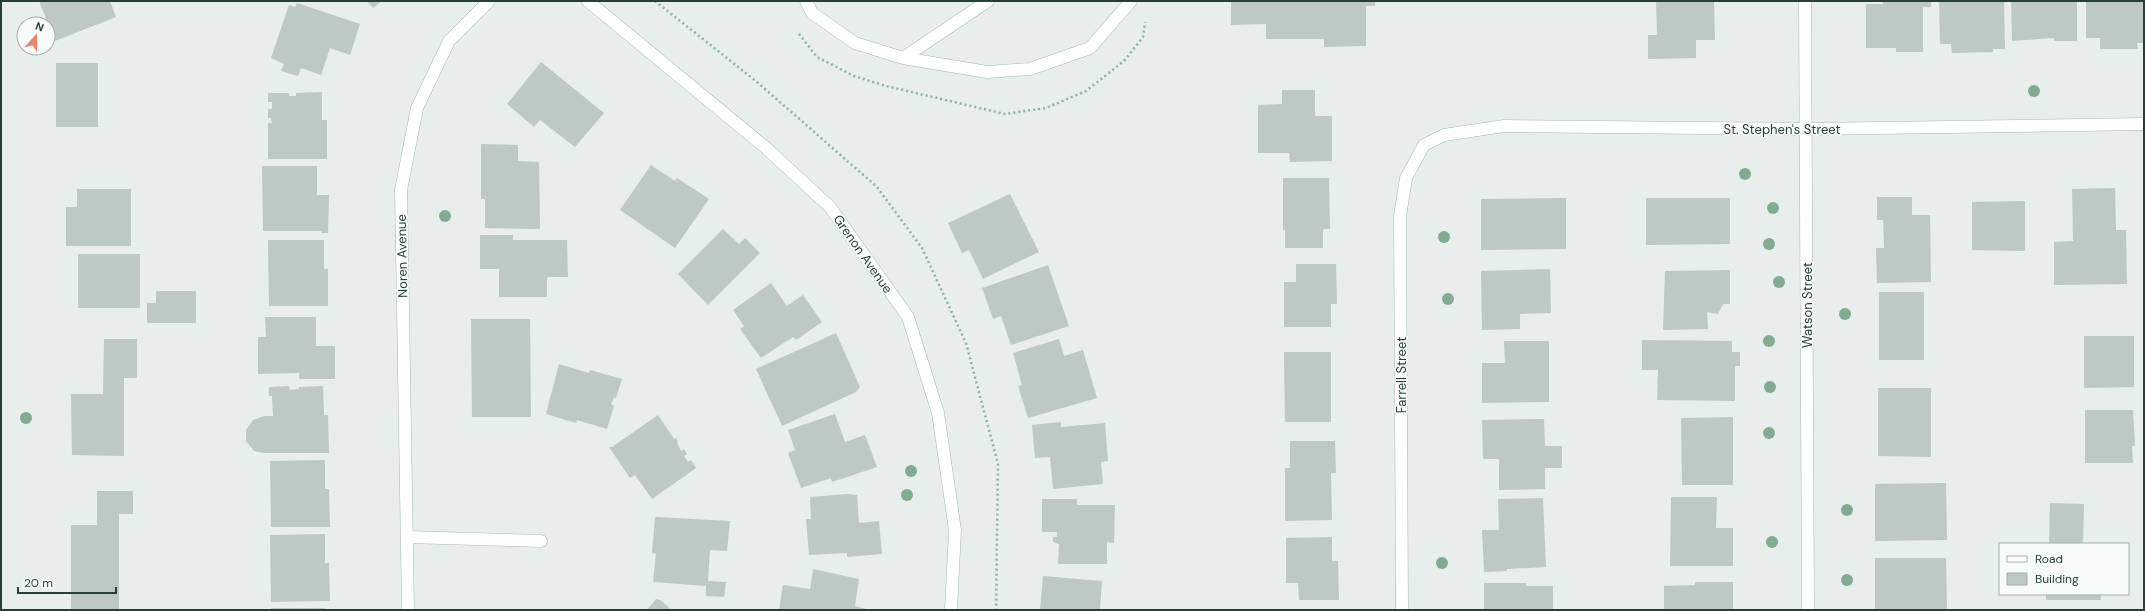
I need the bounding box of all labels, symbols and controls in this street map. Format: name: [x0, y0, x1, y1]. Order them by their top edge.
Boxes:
north arrow: [16, 16, 56, 56]
text: N: [33, 19, 46, 35]
street label: St. Stephen's Street: [1723, 121, 1841, 138]
street label: Grenon Avenue: [830, 211, 896, 297]
street label: Noren Avenue: [393, 214, 411, 298]
street label: Watson Street: [1799, 262, 1816, 348]
street label: Farrell Street: [1393, 337, 1410, 413]
legend: [1999, 543, 2129, 595]
text: Road: [2035, 551, 2063, 567]
scale bar: [18, 569, 116, 595]
text: Building: [2035, 571, 2079, 587]
text: 20 m: [24, 575, 53, 591]

